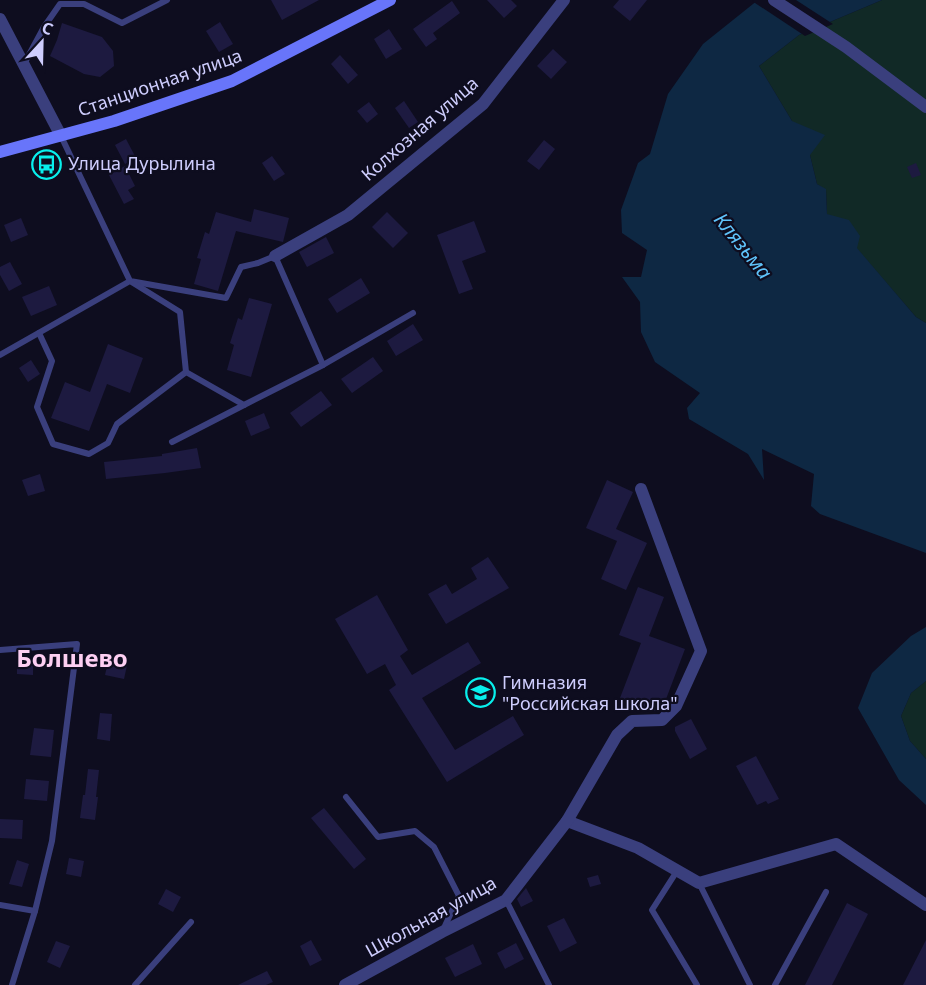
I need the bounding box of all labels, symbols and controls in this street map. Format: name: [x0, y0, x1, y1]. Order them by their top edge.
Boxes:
north arrow: [12, 12, 72, 72]
text: С: [39, 16, 57, 40]
street label: Станционная улица: [74, 43, 245, 121]
street label: Колхозная улица: [356, 71, 483, 186]
bus stop icon: Улица Дурылина: [31, 148, 63, 180]
place label: Улица Дурылина: [68, 151, 216, 175]
water label: Клязьма: [708, 207, 778, 285]
district label: Болшево: [16, 641, 128, 674]
place label: Гимназия "Российская школа": [502, 670, 678, 715]
school or university icon: Гимназия "Российская школа": [465, 677, 497, 709]
street label: Школьная улица: [361, 870, 500, 962]

